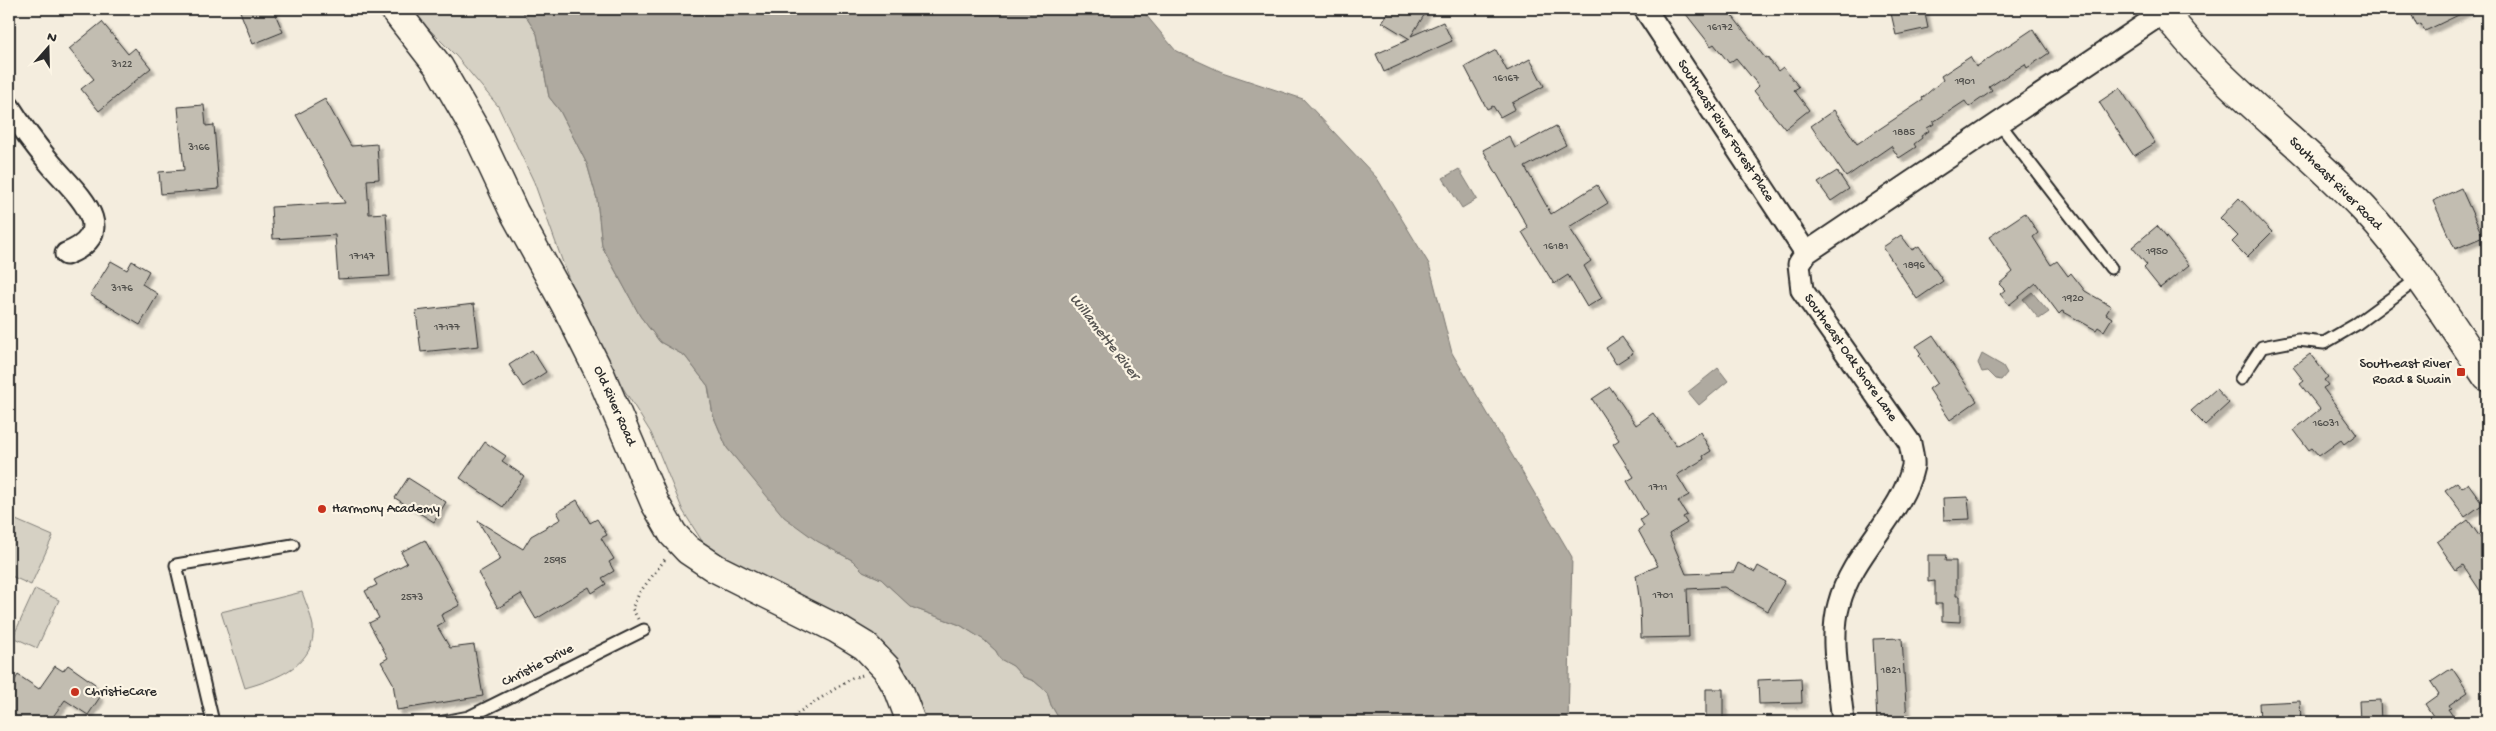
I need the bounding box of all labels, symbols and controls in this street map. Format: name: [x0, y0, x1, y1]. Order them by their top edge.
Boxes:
north arrow: [22, 22, 72, 72]
house number: 16172: [1706, 22, 1733, 34]
text: N: [44, 29, 59, 48]
street label: Southeast River Forest Place: [1673, 57, 1778, 206]
house number: 3122: [111, 59, 133, 71]
house number: 16167: [1492, 73, 1519, 85]
house number: 1901: [1954, 76, 1975, 88]
house number: 1885: [1892, 127, 1915, 139]
street label: Southeast River Road: [2285, 134, 2387, 236]
house number: 3166: [187, 142, 210, 154]
house number: 16181: [1543, 241, 1568, 253]
house number: 1950: [2145, 246, 2168, 258]
house number: 17147: [348, 251, 375, 263]
house number: 1896: [1902, 260, 1925, 272]
house number: 3176: [110, 283, 133, 295]
water label: Willamette River: [1065, 291, 1145, 385]
street label: Southeast Oak Shore Lane: [1799, 291, 1901, 426]
house number: 1920: [2061, 293, 2084, 305]
house number: 17177: [433, 322, 460, 334]
place label: Southeast River Road & Swain: [2360, 356, 2452, 389]
street label: Old River Road: [589, 363, 640, 450]
marker: Southeast River Road & Swain: [2455, 366, 2467, 378]
house number: 16031: [2312, 418, 2339, 430]
house number: 1711: [1647, 482, 1668, 494]
place label: Harmony Academy: [332, 501, 440, 518]
marker: Harmony Academy: [316, 503, 328, 515]
house number: 2595: [544, 555, 566, 567]
house number: 1701: [1652, 590, 1673, 602]
house number: 2573: [401, 592, 424, 604]
street label: Christie Drive: [499, 640, 577, 691]
house number: 1821: [1880, 665, 1901, 677]
place label: ChristieCare: [85, 684, 158, 701]
marker: ChristieCare: [69, 686, 81, 698]

